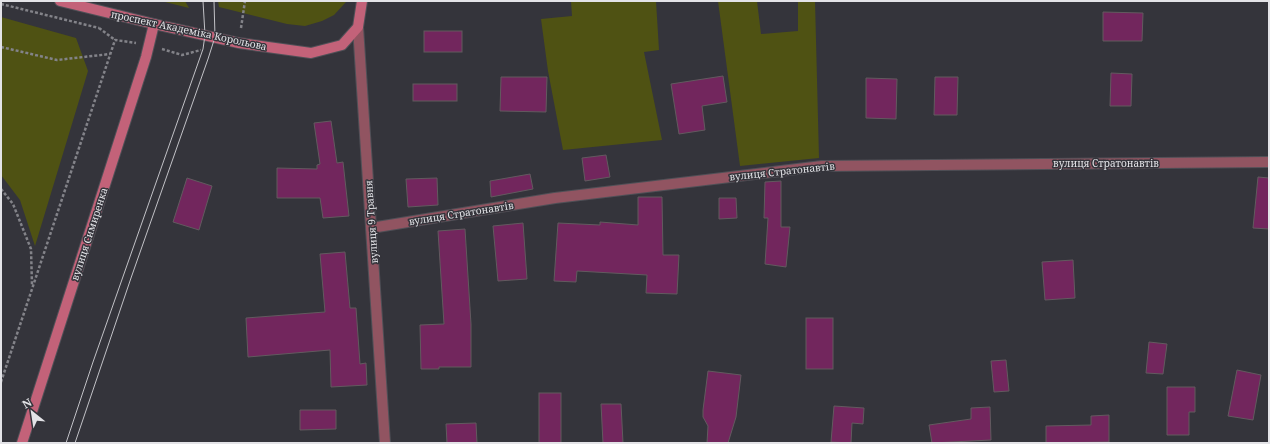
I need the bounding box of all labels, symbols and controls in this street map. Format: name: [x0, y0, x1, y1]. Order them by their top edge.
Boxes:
street label: проспект Академіка Корольова: [110, 7, 269, 53]
street label: вулиця Стратонавтів: [1053, 156, 1159, 170]
street label: вулиця Стратонавтів: [729, 158, 836, 183]
street label: вулиця 9 Травня: [361, 180, 381, 264]
street label: вулиця Симиренка: [67, 185, 111, 282]
street label: вулиця Стратонавтів: [408, 198, 515, 228]
north arrow: [12, 392, 52, 432]
text: N: [19, 394, 35, 412]

